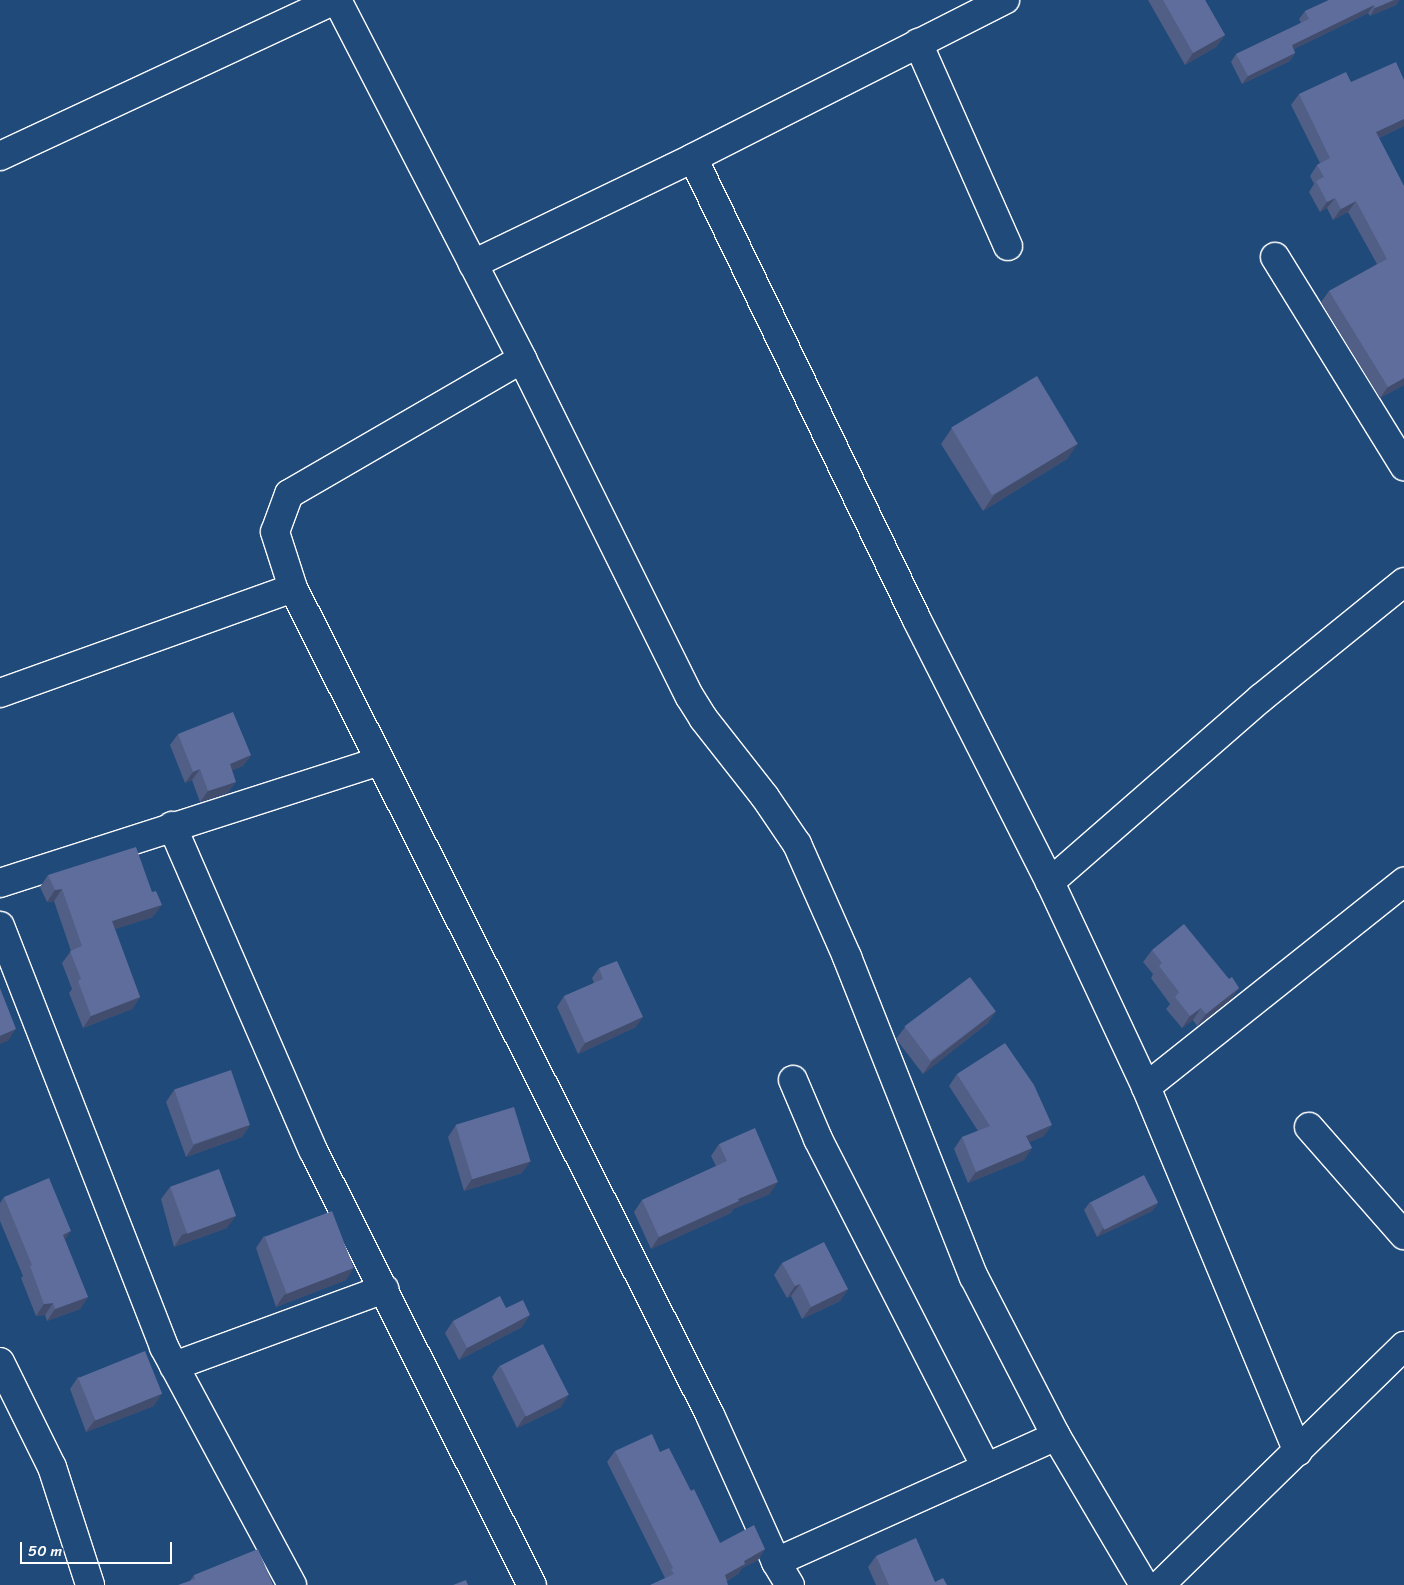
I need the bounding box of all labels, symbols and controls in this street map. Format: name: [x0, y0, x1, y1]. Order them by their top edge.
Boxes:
scale bar: [22, 1532, 175, 1564]
text: 50 m: [28, 1538, 62, 1564]

